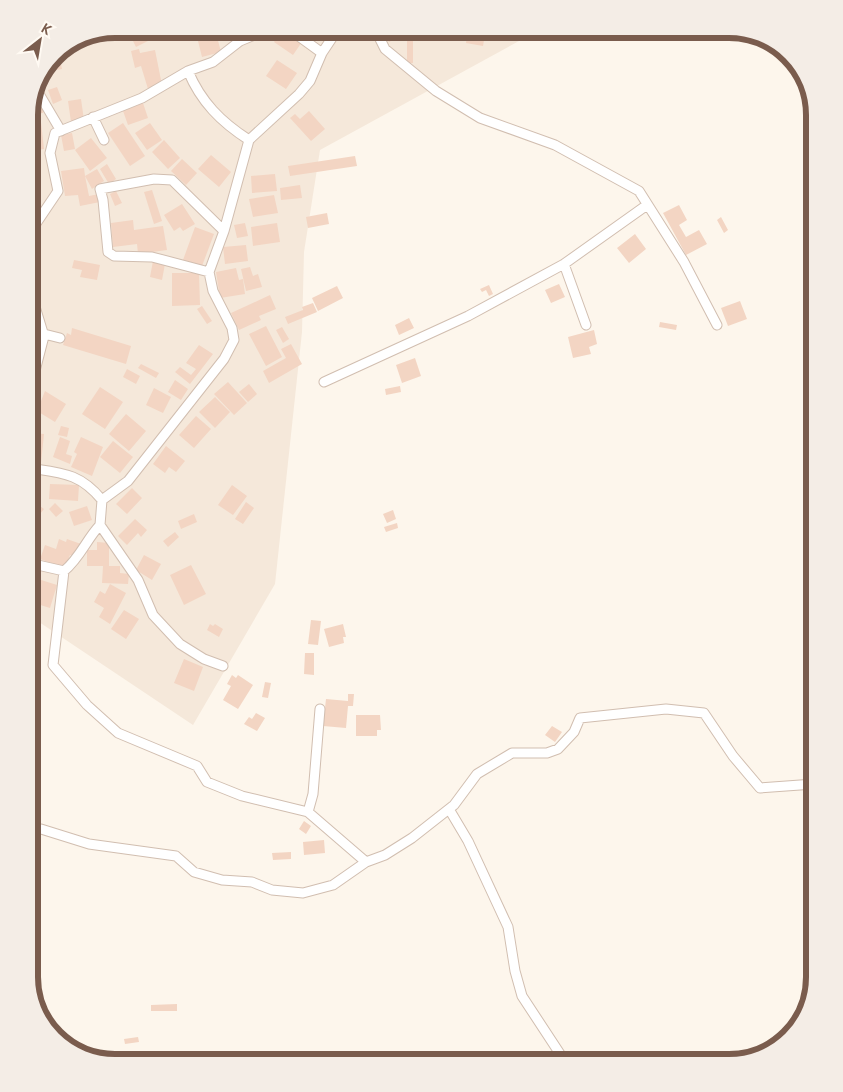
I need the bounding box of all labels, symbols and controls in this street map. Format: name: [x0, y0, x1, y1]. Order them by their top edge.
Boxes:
north arrow: [15, 15, 65, 65]
text: K: [38, 19, 55, 39]

